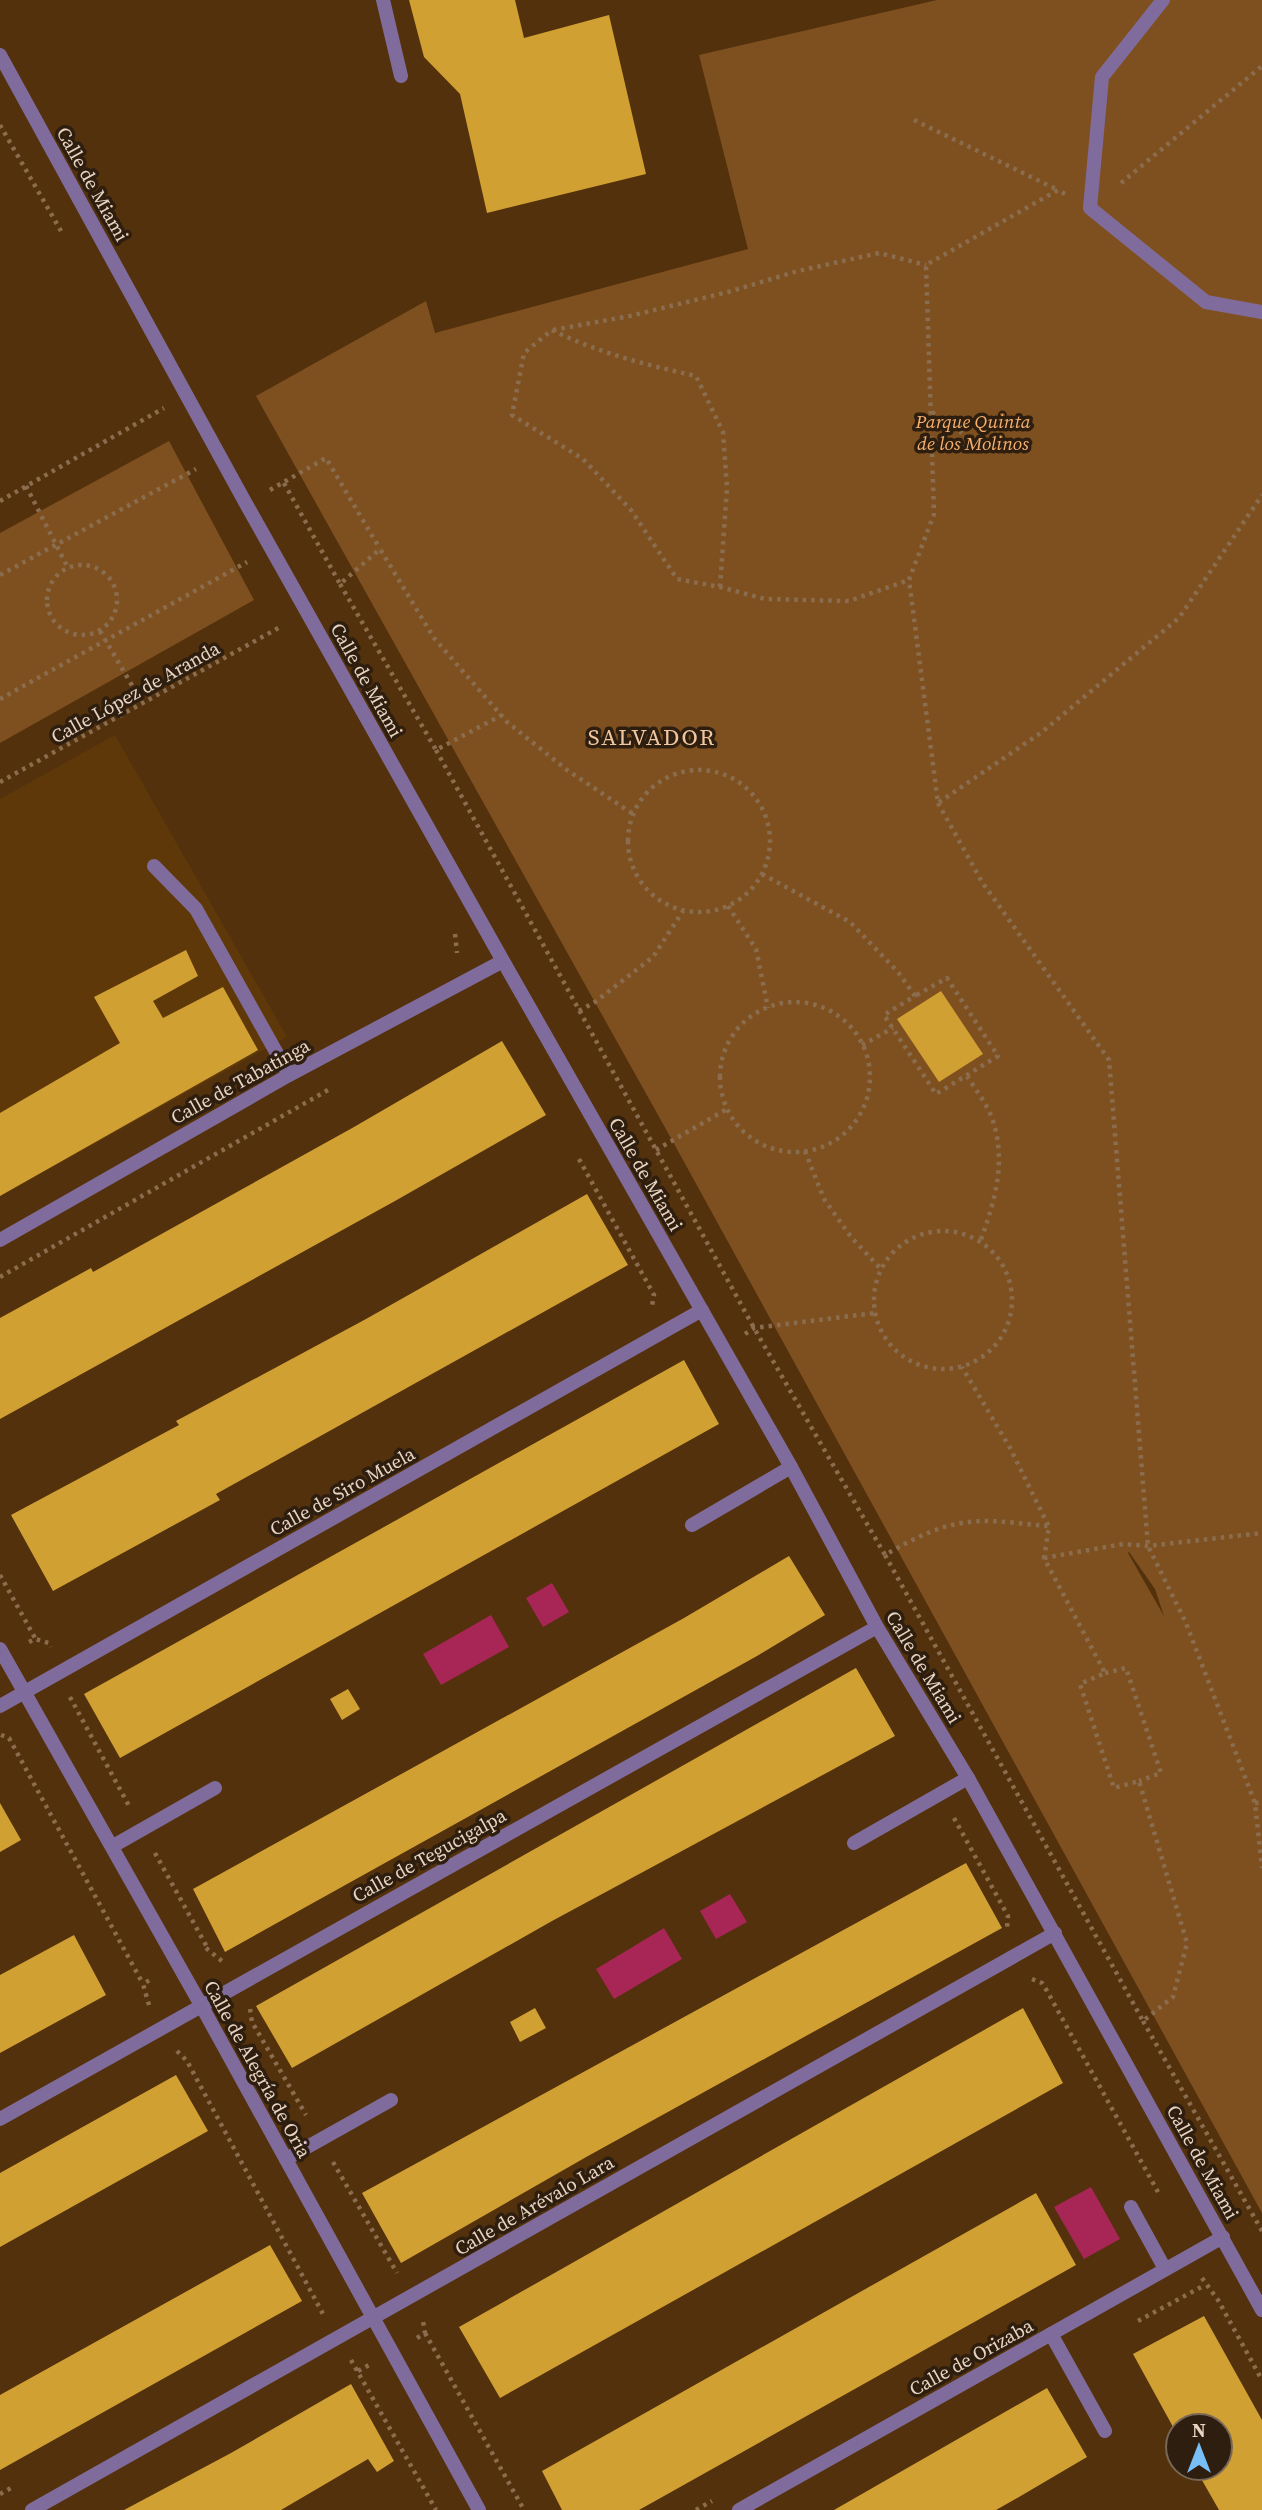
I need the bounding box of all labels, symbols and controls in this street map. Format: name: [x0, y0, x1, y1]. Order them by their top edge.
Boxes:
street label: Calle de Miami: [51, 122, 135, 246]
park label: Parque Quinta de los Molinos: [914, 408, 1031, 456]
street label: Calle de Miami: [325, 618, 409, 742]
street label: Calle López de Aranda: [46, 635, 224, 749]
district label: SALVADOR: [588, 721, 716, 753]
street label: Calle de Tabatinga: [166, 1032, 314, 1130]
street label: Calle de Miami: [603, 1112, 689, 1236]
street label: Calle de Siro Muela: [265, 1440, 420, 1542]
street label: Calle de Miami: [880, 1606, 968, 1728]
street label: Calle de Tegucigalpa: [347, 1802, 511, 1908]
street label: Calle de Alegría de Oria: [198, 1976, 318, 2163]
street label: Calle de Miami: [1161, 2100, 1245, 2224]
street label: Calle de Arévalo Lara: [450, 2149, 619, 2261]
street label: Calle de Orizaba: [904, 2312, 1038, 2402]
north arrow: [1164, 2412, 1234, 2482]
text: N: [1192, 2417, 1206, 2443]

